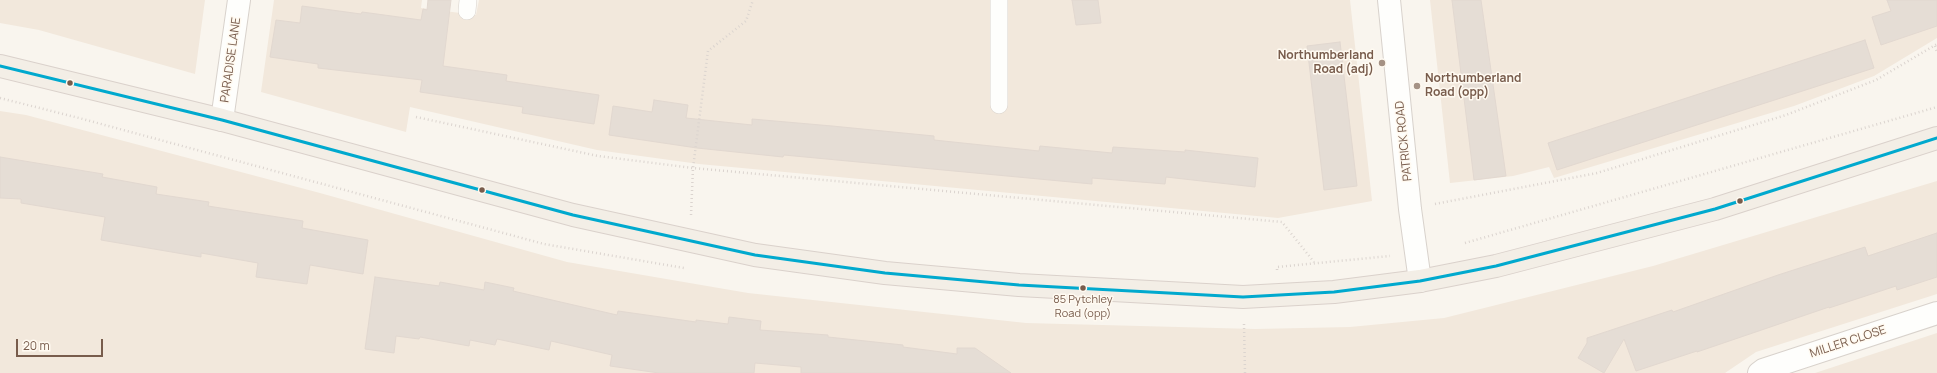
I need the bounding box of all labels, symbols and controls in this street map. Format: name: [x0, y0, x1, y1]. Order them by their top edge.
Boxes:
street label: PARADISE LANE: [218, 17, 244, 103]
place label: Northumberland Road (adj): [1278, 49, 1374, 77]
marker: Northumberland Road (adj): [1377, 58, 1387, 68]
place label: Northumberland Road (opp): [1425, 72, 1521, 100]
unlabelled marker: [65, 78, 75, 88]
marker: Northumberland Road (opp): [1412, 81, 1422, 91]
street label: PATRICK ROAD: [1393, 100, 1415, 182]
unlabelled marker: [477, 185, 487, 195]
unlabelled marker: [1735, 196, 1745, 206]
marker: 85 Pytchley Road (opp): [1078, 283, 1088, 293]
place label: 85 Pytchley Road (opp): [1053, 293, 1113, 319]
street label: MILLER CLOSE: [1808, 323, 1888, 361]
scale bar: [18, 331, 105, 357]
text: 20 m: [23, 337, 50, 354]

